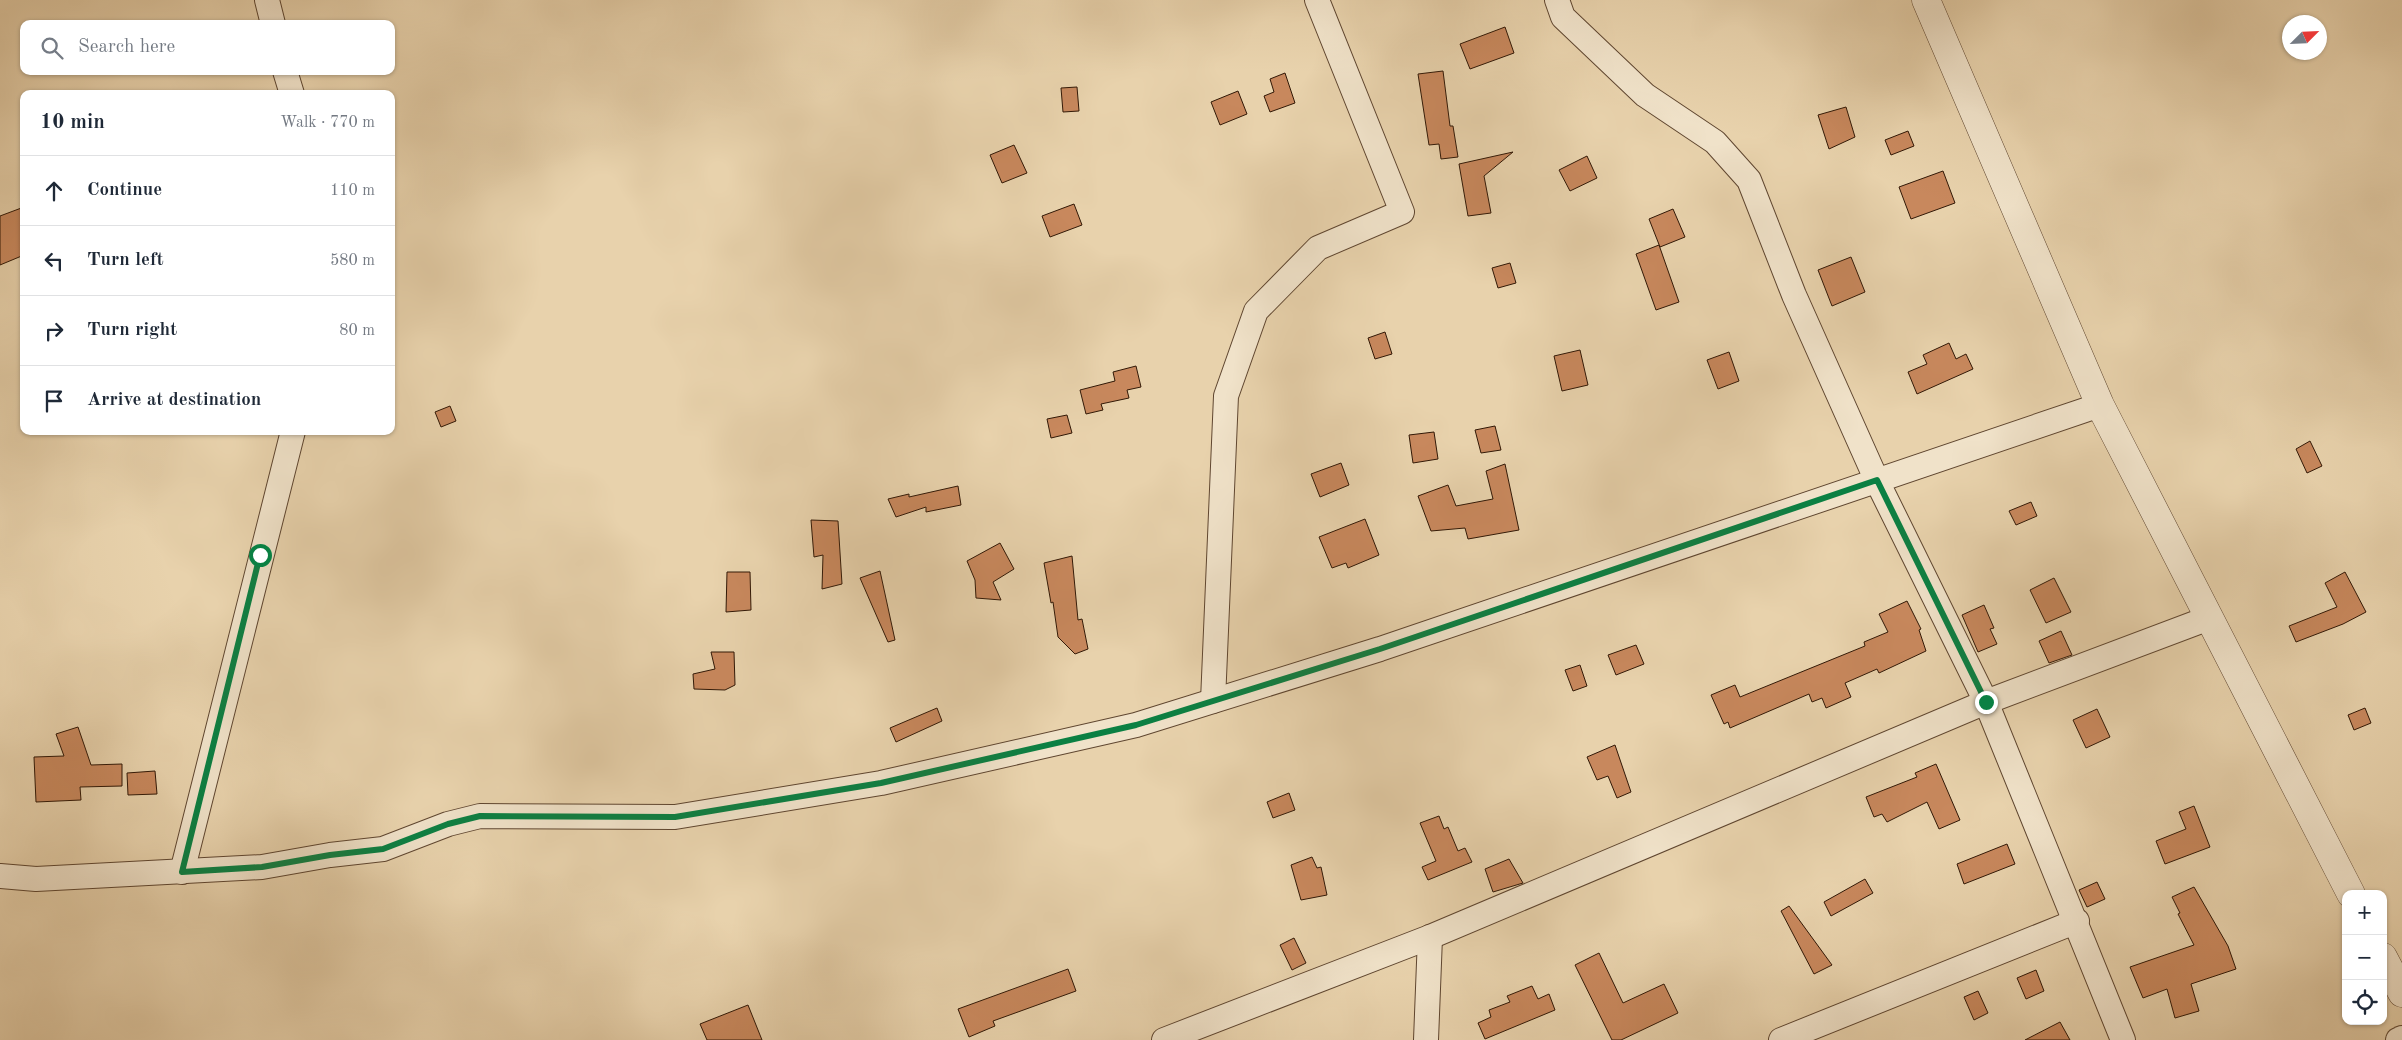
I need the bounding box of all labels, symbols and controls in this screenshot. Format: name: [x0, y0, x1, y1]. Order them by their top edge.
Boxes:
north arrow: [2282, 15, 2327, 60]
search box: [20, 20, 395, 75]
icon: search: [38, 34, 66, 62]
text: Search here: [78, 38, 175, 57]
text: 10 min: [40, 112, 105, 133]
text: Walk · 770 m: [280, 115, 375, 131]
icon: ahead: [40, 177, 68, 205]
text: Continue: [87, 181, 162, 200]
text: 110 m: [330, 183, 375, 199]
icon: left: [40, 247, 68, 275]
text: Turn left: [87, 251, 164, 270]
text: 580 m: [330, 253, 375, 269]
icon: right: [40, 317, 68, 345]
text: Turn right: [87, 321, 177, 340]
text: 80 m: [339, 323, 375, 339]
icon: arrive: [40, 387, 68, 415]
text: Arrive at destination: [87, 391, 261, 410]
route start: [249, 544, 272, 567]
route end: [1975, 691, 1998, 714]
map controls: [2342, 890, 2387, 1025]
button: +: [2342, 890, 2387, 935]
button: −: [2342, 935, 2387, 980]
button: locate: [2342, 980, 2387, 1025]

